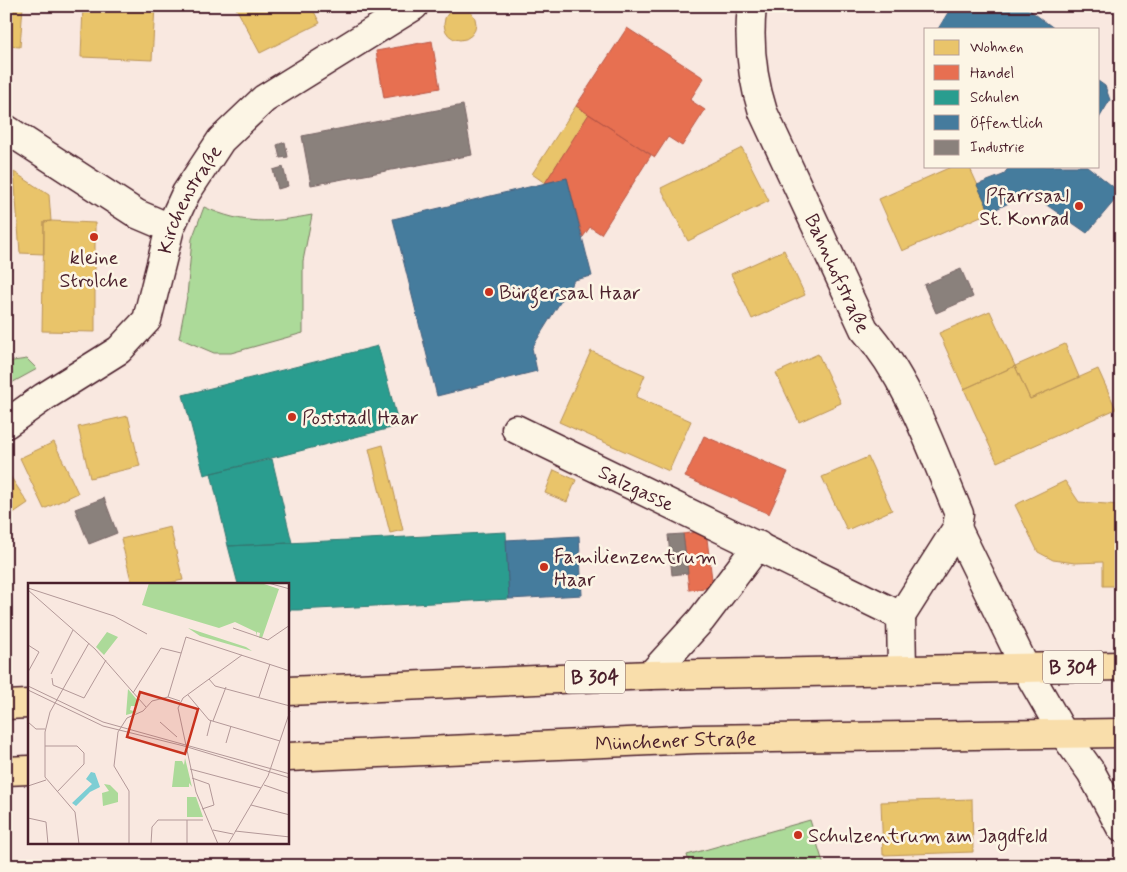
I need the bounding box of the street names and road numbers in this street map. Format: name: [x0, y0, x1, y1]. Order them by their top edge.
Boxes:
street label: Kirchenstraße: [152, 140, 229, 257]
street label: Bahnhofstraße: [797, 210, 876, 338]
street label: Salzgasse: [593, 459, 678, 519]
road number: B 304: [1043, 650, 1103, 684]
road number: B 304: [565, 660, 625, 694]
street label: Münchener Straße: [594, 726, 757, 758]

